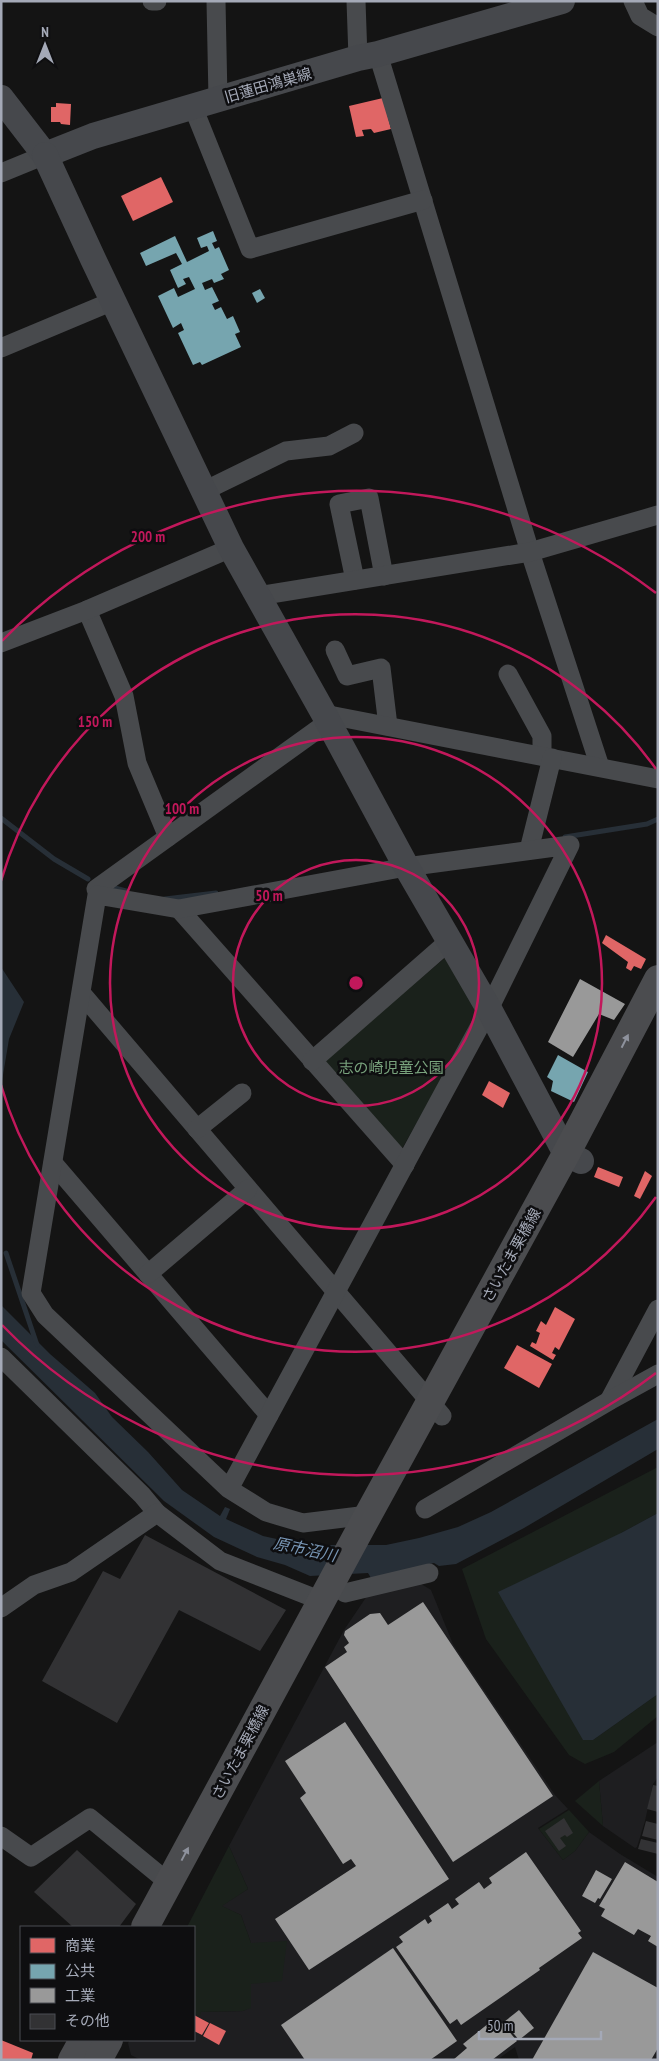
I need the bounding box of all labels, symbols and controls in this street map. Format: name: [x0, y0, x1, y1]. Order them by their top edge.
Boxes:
north arrow: [20, 20, 70, 70]
text: N: [41, 23, 49, 41]
street label: 旧蓮田鴻巣線: [222, 63, 314, 107]
text: 200 m: [131, 527, 165, 546]
text: 150 m: [78, 712, 112, 731]
text: 100 m: [165, 799, 199, 818]
text: 50 m: [255, 886, 283, 905]
centre of rings: [347, 974, 365, 992]
one-way arrow: [621, 1034, 629, 1048]
park label: 志の崎児童公園: [338, 1058, 444, 1077]
street label: さいたま栗橋線: [477, 1205, 545, 1305]
water label: 原市沼川: [272, 1533, 340, 1566]
street label: さいたま栗橋線: [207, 1701, 273, 1803]
one-way arrow: [181, 1846, 189, 1861]
legend: [20, 1926, 195, 2041]
text: 商業: [65, 1936, 95, 1955]
text: 公共: [65, 1961, 95, 1980]
text: 工業: [65, 1986, 95, 2005]
scale bar: [479, 2008, 602, 2040]
text: その他: [65, 2011, 110, 2030]
text: 50 m: [487, 2016, 513, 2035]

